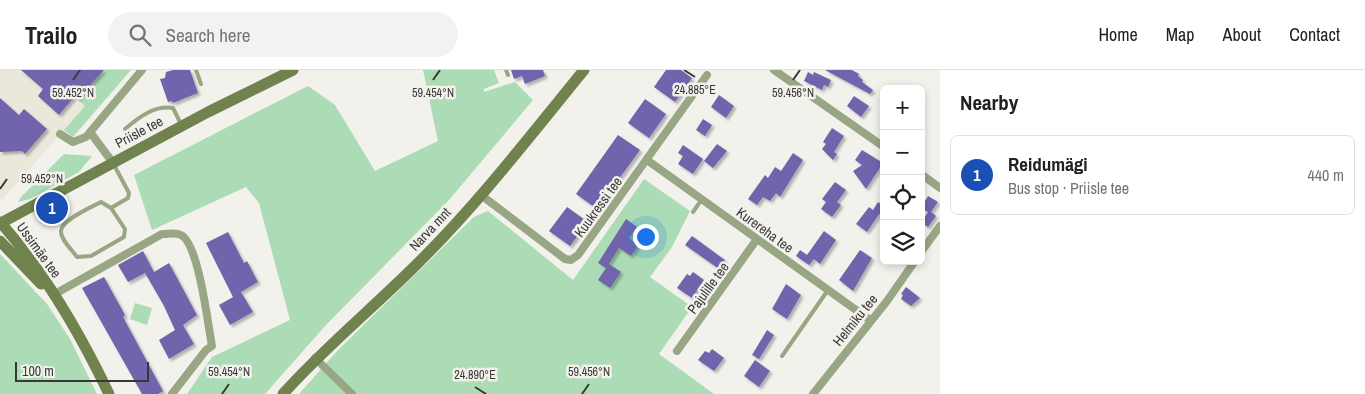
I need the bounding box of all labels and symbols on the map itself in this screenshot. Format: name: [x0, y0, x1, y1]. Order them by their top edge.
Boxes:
text: 24.885°E: [674, 82, 716, 98]
text: 59.452°N: [52, 85, 94, 101]
text: 59.454°N: [412, 85, 454, 101]
text: 59.456°N: [772, 85, 814, 101]
street label: Priisle tee: [112, 112, 166, 152]
text: 59.452°N: [21, 171, 63, 187]
street label: Kuukressi tee: [570, 173, 626, 241]
pin: 1: [36, 189, 68, 227]
street label: Narva mnt: [405, 203, 455, 255]
street label: Kurereha tee: [733, 203, 797, 257]
street label: Ussimäe tee: [13, 219, 65, 281]
your location: [633, 224, 659, 250]
street label: Pajulille tee: [683, 259, 733, 317]
street label: Helmiku tee: [829, 291, 881, 349]
scale bar: [15, 359, 149, 382]
text: 59.454°N: [208, 364, 250, 380]
text: 59.456°N: [568, 364, 610, 380]
text: 24.890°E: [454, 367, 496, 383]

